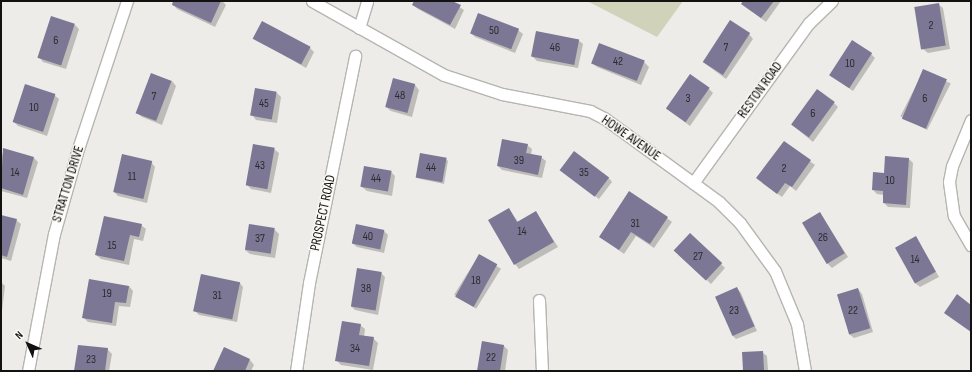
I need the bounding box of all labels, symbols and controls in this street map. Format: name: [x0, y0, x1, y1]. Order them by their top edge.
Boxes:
house number: 2: [929, 19, 933, 33]
house number: 50: [489, 24, 499, 38]
house number: 6: [53, 34, 59, 48]
house number: 46: [550, 41, 560, 55]
house number: 7: [724, 41, 728, 55]
house number: 42: [613, 55, 623, 69]
house number: 10: [845, 57, 855, 71]
street label: RESTON ROAD: [734, 58, 786, 122]
house number: 48: [395, 89, 405, 103]
house number: 7: [152, 90, 156, 104]
house number: 3: [685, 92, 691, 106]
house number: 6: [922, 92, 928, 106]
house number: 45: [259, 97, 269, 111]
house number: 10: [29, 101, 39, 115]
house number: 6: [810, 107, 816, 121]
street label: HOWE AVENUE: [598, 111, 664, 165]
street label: STRATTON DRIVE: [48, 144, 88, 224]
house number: 39: [514, 154, 524, 168]
house number: 43: [255, 159, 265, 173]
house number: 44: [426, 161, 436, 175]
house number: 2: [782, 162, 786, 176]
house number: 14: [10, 166, 20, 180]
house number: 35: [579, 166, 589, 180]
house number: 11: [128, 170, 136, 184]
house number: 44: [371, 172, 381, 186]
street label: PROSPECT ROAD: [307, 173, 339, 253]
house number: 10: [885, 174, 895, 188]
house number: 31: [630, 217, 640, 231]
house number: 14: [517, 225, 527, 239]
house number: 40: [363, 230, 373, 244]
house number: 26: [818, 231, 828, 245]
house number: 37: [255, 232, 265, 246]
house number: 15: [107, 239, 117, 253]
house number: 27: [693, 250, 703, 264]
house number: 14: [910, 253, 920, 267]
house number: 18: [471, 274, 481, 288]
house number: 38: [361, 282, 371, 296]
house number: 19: [102, 287, 112, 301]
house number: 31: [212, 289, 222, 303]
house number: 23: [729, 304, 739, 318]
house number: 22: [848, 304, 858, 318]
north arrow: [8, 324, 48, 364]
text: N: [12, 328, 26, 342]
house number: 34: [350, 342, 360, 356]
house number: 22: [486, 351, 496, 365]
house number: 23: [86, 353, 96, 367]

